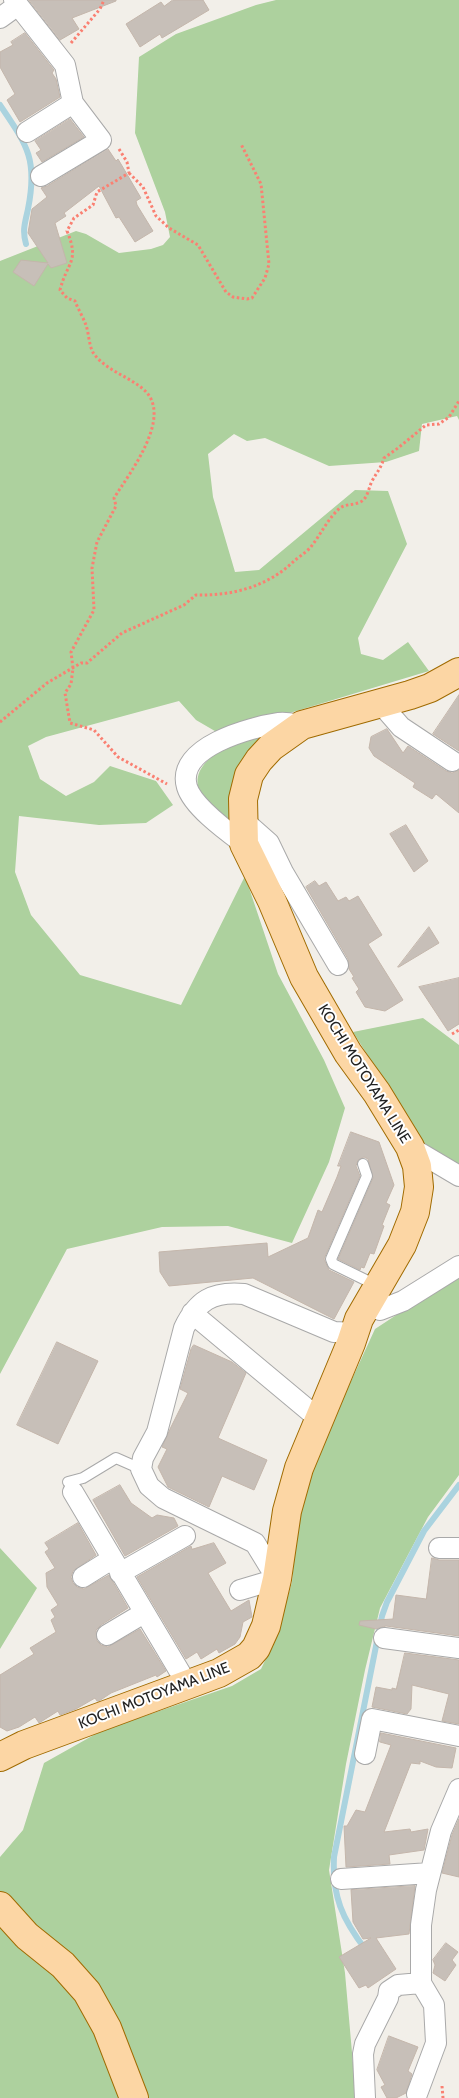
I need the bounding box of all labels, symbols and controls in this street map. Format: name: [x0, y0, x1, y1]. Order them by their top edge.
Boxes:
street label: KOCHI MOTOYAMA LINE: [314, 1001, 414, 1147]
street label: KOCHI MOTOYAMA LINE: [76, 1659, 232, 1733]

